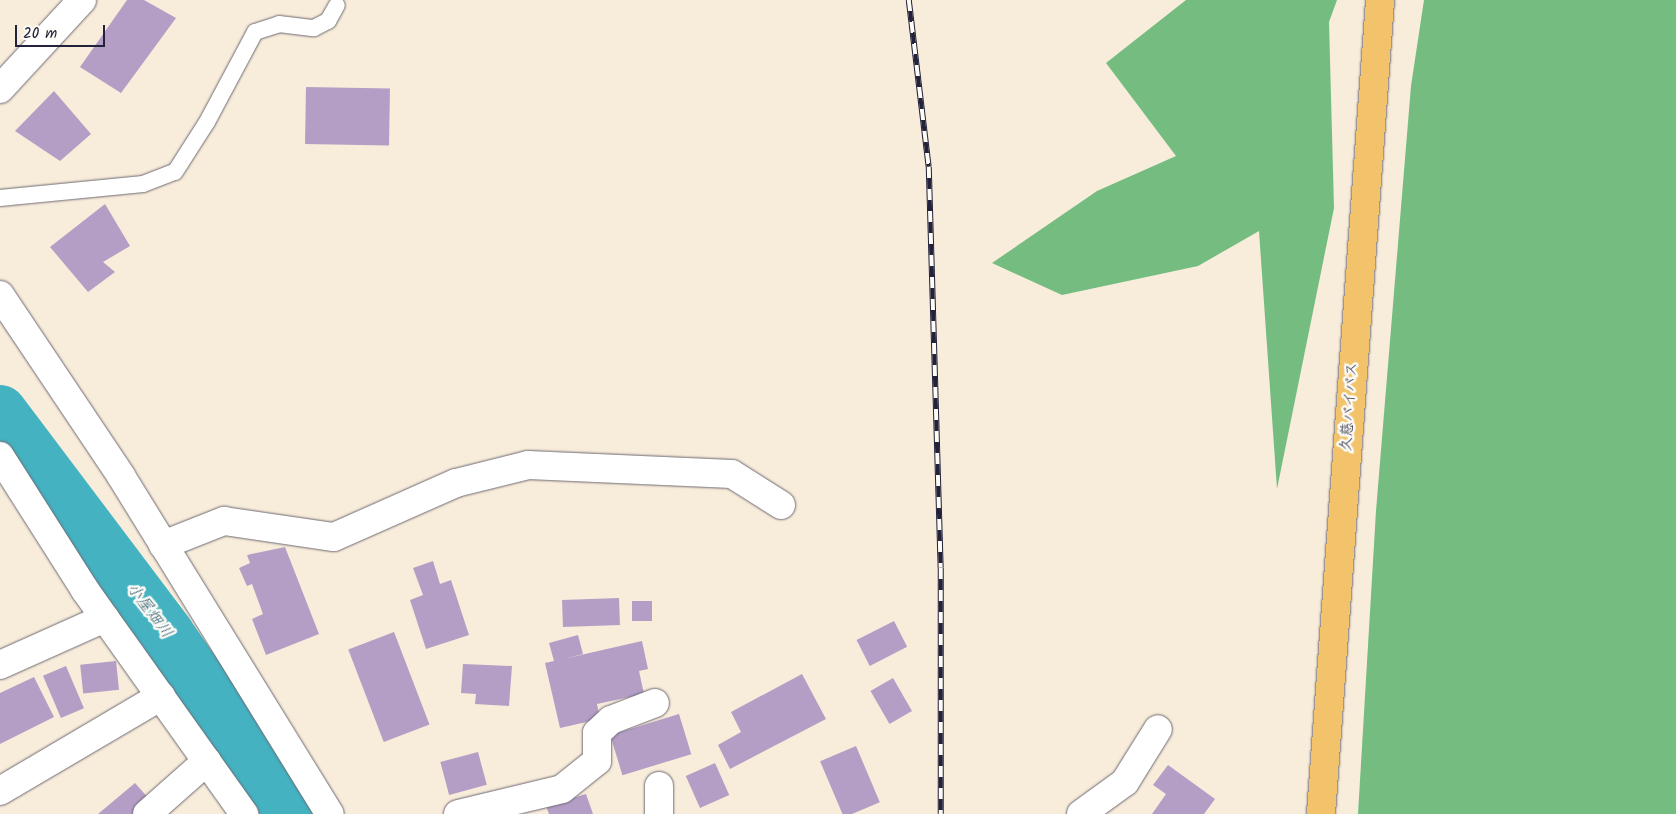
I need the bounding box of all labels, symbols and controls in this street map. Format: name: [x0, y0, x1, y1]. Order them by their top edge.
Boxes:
scale bar: [18, 15, 108, 47]
text: 20 m: [23, 22, 57, 46]
street label: 久慈バイパス: [1338, 361, 1362, 453]
water label: 小屋畑川: [122, 580, 176, 642]

